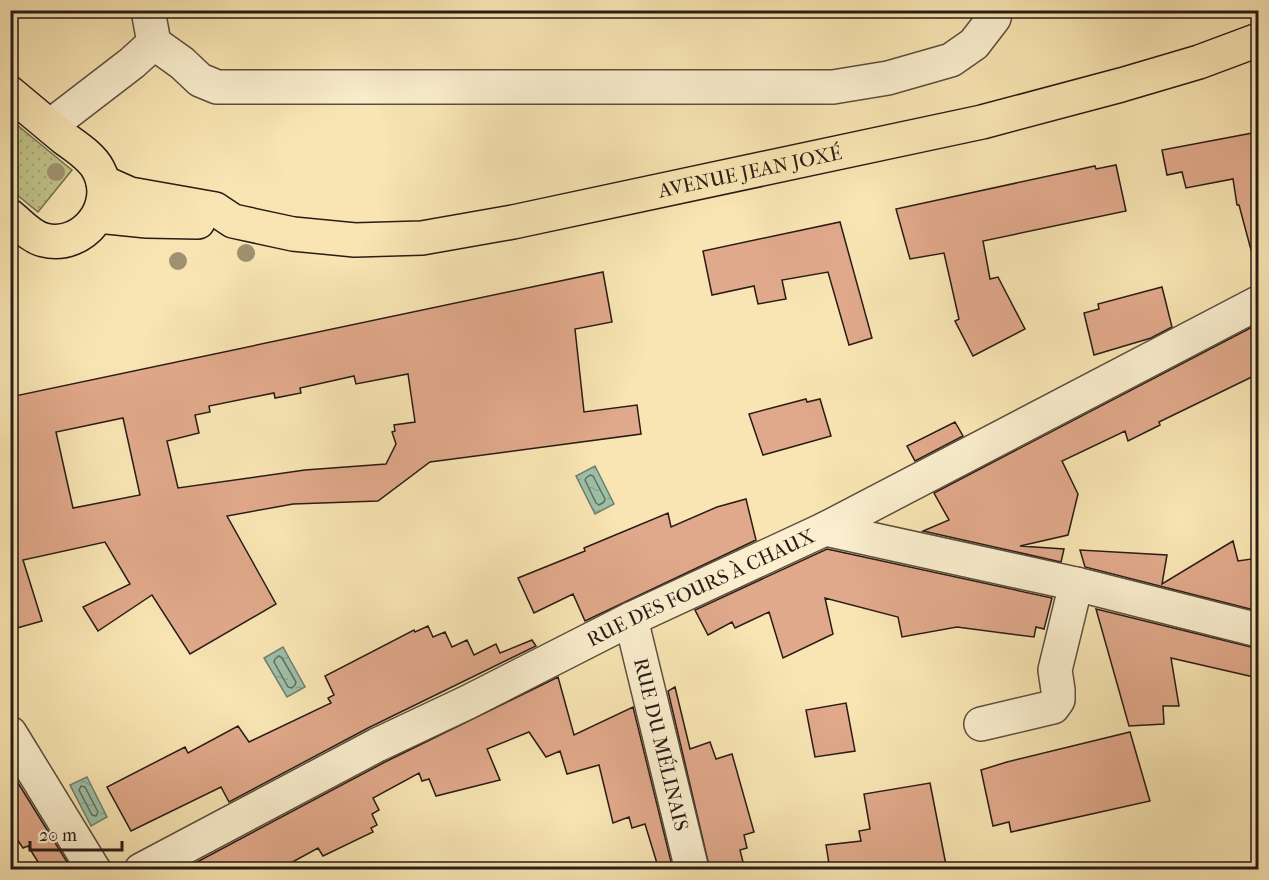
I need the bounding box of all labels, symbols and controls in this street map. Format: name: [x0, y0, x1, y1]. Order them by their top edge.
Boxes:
street label: AVENUE JEAN JOXÉ: [655, 140, 844, 203]
street label: RUE DES FOURS À CHAUX: [583, 524, 819, 652]
street label: RUE DU MÉLINAIS: [629, 656, 693, 833]
scale bar: [30, 814, 122, 852]
text: 20 m: [39, 825, 77, 846]

